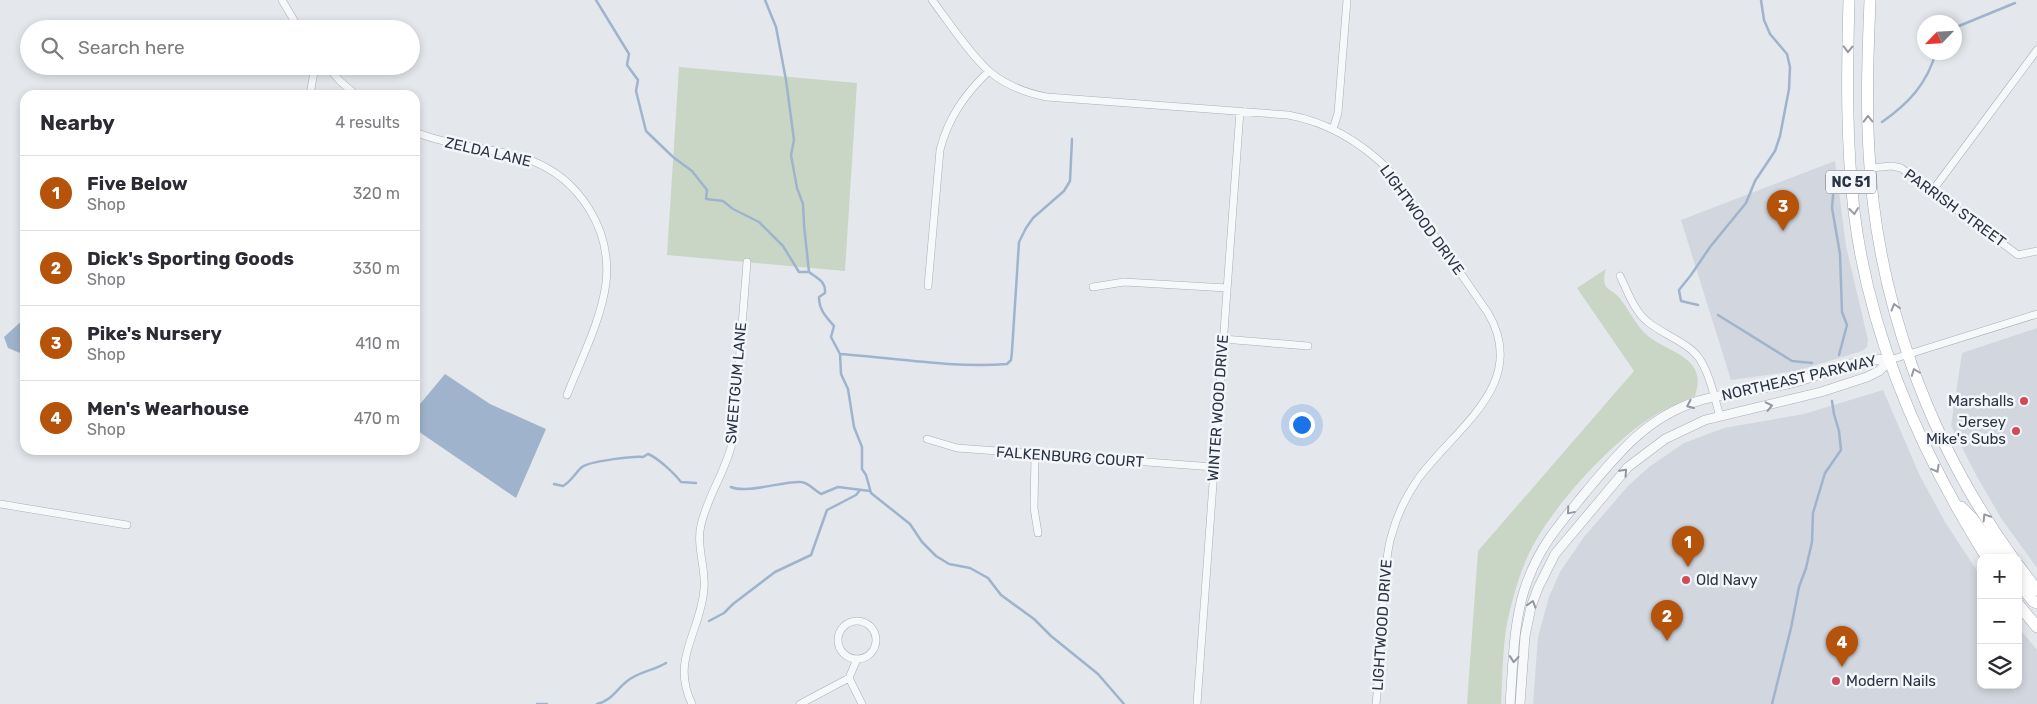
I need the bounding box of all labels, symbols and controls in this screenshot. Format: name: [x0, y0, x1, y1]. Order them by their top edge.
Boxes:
north arrow: [1917, 15, 1962, 60]
search box: [20, 20, 420, 75]
icon: search: [38, 34, 66, 62]
text: Search here: [78, 36, 185, 59]
one-way arrow: [1843, 45, 1853, 53]
text: Nearby: [40, 110, 115, 135]
text: 4 results: [335, 113, 400, 132]
one-way arrow: [1863, 115, 1873, 122]
street label: ZELDA LANE: [443, 133, 533, 171]
street label: LIGHTWOOD DRIVE: [1376, 162, 1468, 278]
street label: PARRISH STREET: [1901, 165, 2010, 251]
road number: NC 51: [1826, 170, 1876, 193]
text: Five Below: [87, 172, 188, 195]
text: 1: [52, 184, 60, 203]
text: 320 m: [353, 184, 400, 203]
pin: 3: [1767, 190, 1799, 231]
text: Shop: [87, 195, 125, 214]
one-way arrow: [1848, 207, 1859, 215]
text: Dick's Sporting Goods: [87, 247, 294, 270]
text: 2: [51, 259, 61, 278]
text: 330 m: [352, 259, 400, 278]
text: Shop: [87, 270, 125, 289]
one-way arrow: [1890, 303, 1901, 312]
street label: SWEETGUM LANE: [722, 321, 750, 445]
text: Pike's Nursery: [87, 322, 222, 345]
text: 3: [51, 334, 61, 353]
text: 410 m: [355, 334, 400, 353]
street label: WINTER WOOD DRIVE: [1204, 334, 1232, 482]
text: Shop: [87, 345, 125, 364]
street label: NORTHEAST PARKWAY: [1720, 351, 1878, 405]
one-way arrow: [1911, 368, 1921, 376]
place label: Marshalls: [1948, 392, 2014, 410]
marker: Marshalls: [2018, 395, 2030, 407]
text: Men's Wearhouse: [87, 397, 249, 420]
one-way arrow: [1686, 398, 1695, 409]
one-way arrow: [1765, 401, 1774, 412]
text: 4: [51, 409, 61, 428]
text: 470 m: [354, 409, 400, 428]
your location: [1289, 412, 1315, 438]
place label: Jersey Mike's Subs: [1926, 413, 2006, 448]
text: Shop: [87, 420, 125, 439]
marker: Jersey Mike's Subs: [2010, 425, 2022, 437]
street label: FALKENBURG COURT: [995, 443, 1145, 471]
one-way arrow: [1930, 464, 1940, 473]
one-way arrow: [1618, 468, 1627, 477]
one-way arrow: [1567, 505, 1575, 514]
one-way arrow: [1983, 514, 1993, 523]
pin: 1: [1672, 526, 1704, 567]
map controls: [1977, 554, 2022, 689]
button: +: [1977, 554, 2022, 599]
street label: LIGHTWOOD DRIVE: [1368, 559, 1396, 691]
place label: Old Navy: [1696, 571, 1758, 589]
marker: Old Navy: [1680, 574, 1692, 586]
button: −: [1977, 599, 2022, 644]
one-way arrow: [1527, 600, 1537, 608]
pin: 2: [1651, 600, 1683, 641]
pin: 4: [1826, 626, 1858, 667]
button: layers: [1977, 644, 2022, 689]
one-way arrow: [1509, 656, 1520, 664]
place label: Modern Nails: [1846, 672, 1936, 690]
marker: Modern Nails: [1830, 675, 1842, 687]

